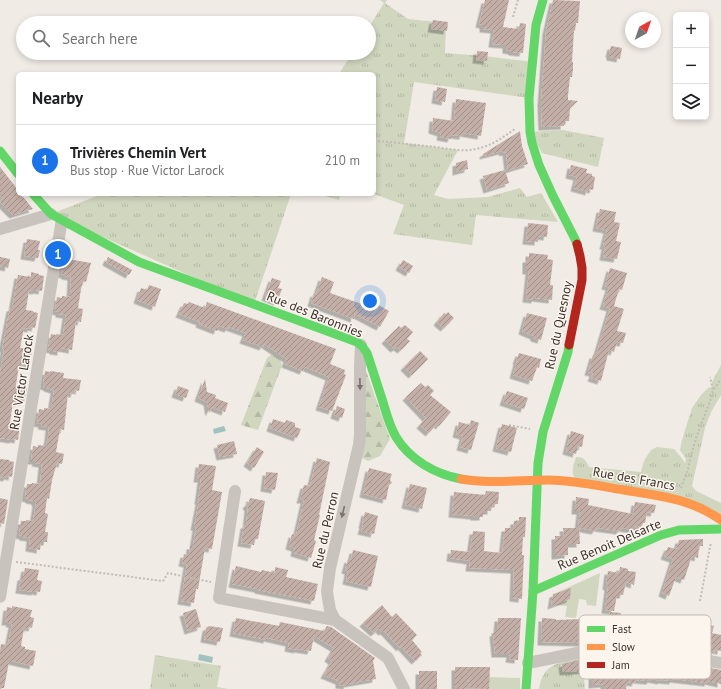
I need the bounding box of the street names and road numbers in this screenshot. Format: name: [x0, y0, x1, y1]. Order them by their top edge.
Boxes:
street label: Rue du Quesnoy: [541, 279, 576, 371]
street label: Rue des Baronnies: [264, 287, 365, 342]
street label: Rue Victor Larock: [6, 332, 38, 431]
street label: Rue des Francs: [591, 463, 676, 494]
street label: Rue du Perron: [308, 490, 343, 570]
street label: Rue Benoit Delsarte: [555, 515, 664, 574]

